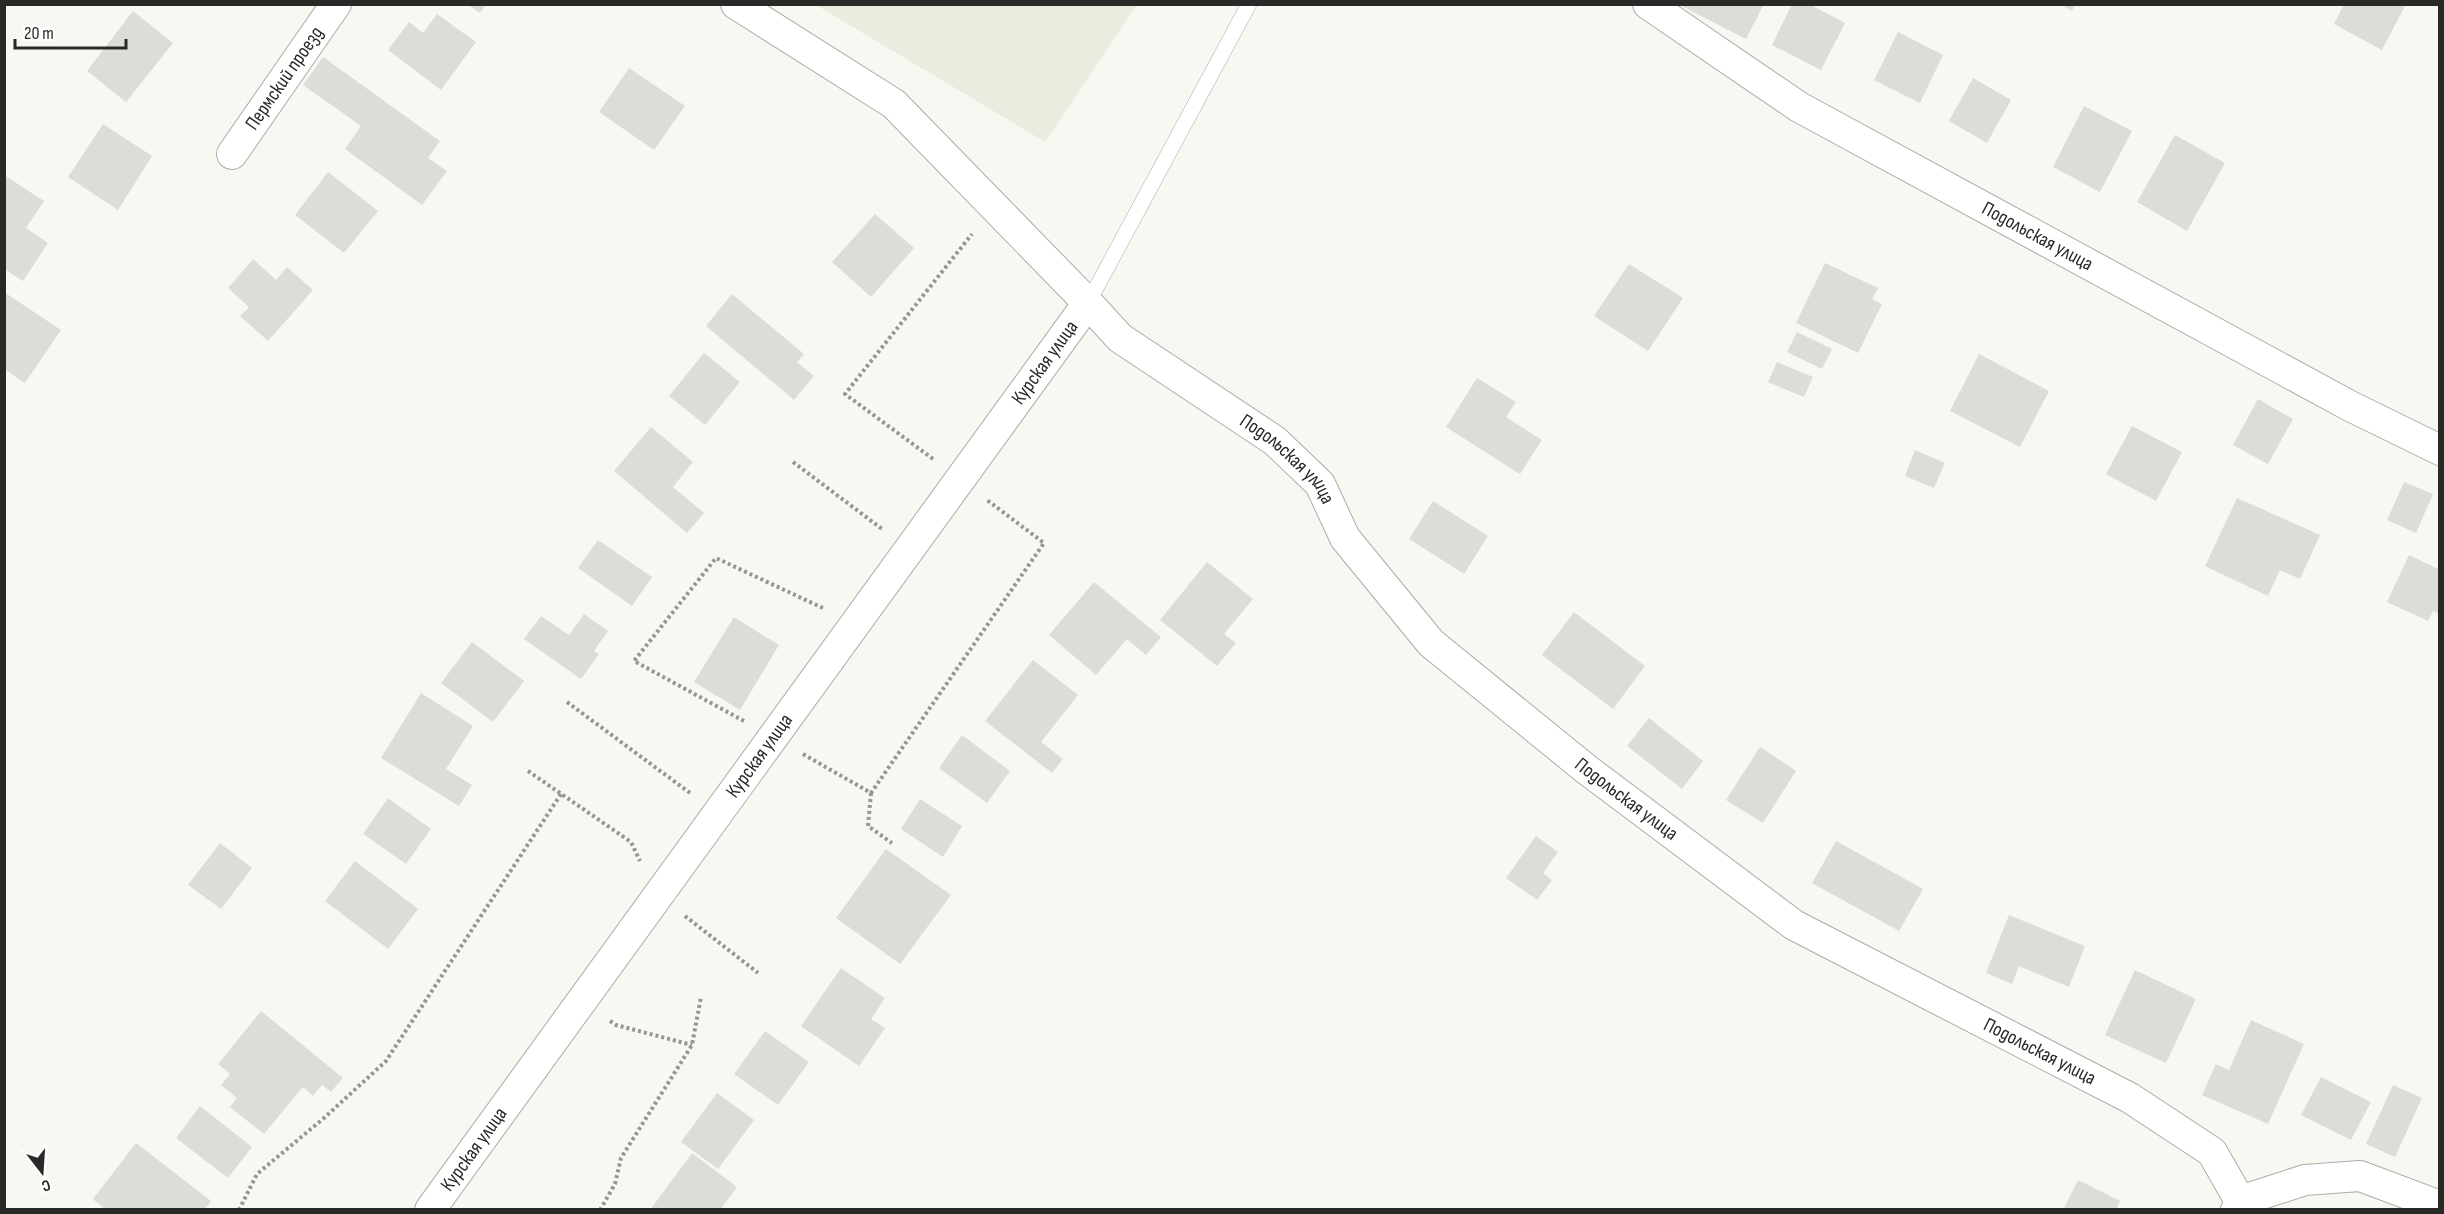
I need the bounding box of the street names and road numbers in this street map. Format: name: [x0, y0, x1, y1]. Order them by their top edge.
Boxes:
street label: Пермский проезд: [240, 22, 329, 135]
street label: Подольская улица: [1978, 197, 2097, 276]
street label: Курская улица: [1006, 316, 1083, 409]
street label: Подольская улица: [1235, 409, 1340, 508]
street label: Курская улица: [721, 709, 798, 803]
street label: Подольская улица: [1570, 753, 1683, 846]
street label: Подольская улица: [1980, 1013, 2100, 1090]
street label: Курская улица: [436, 1103, 513, 1196]

